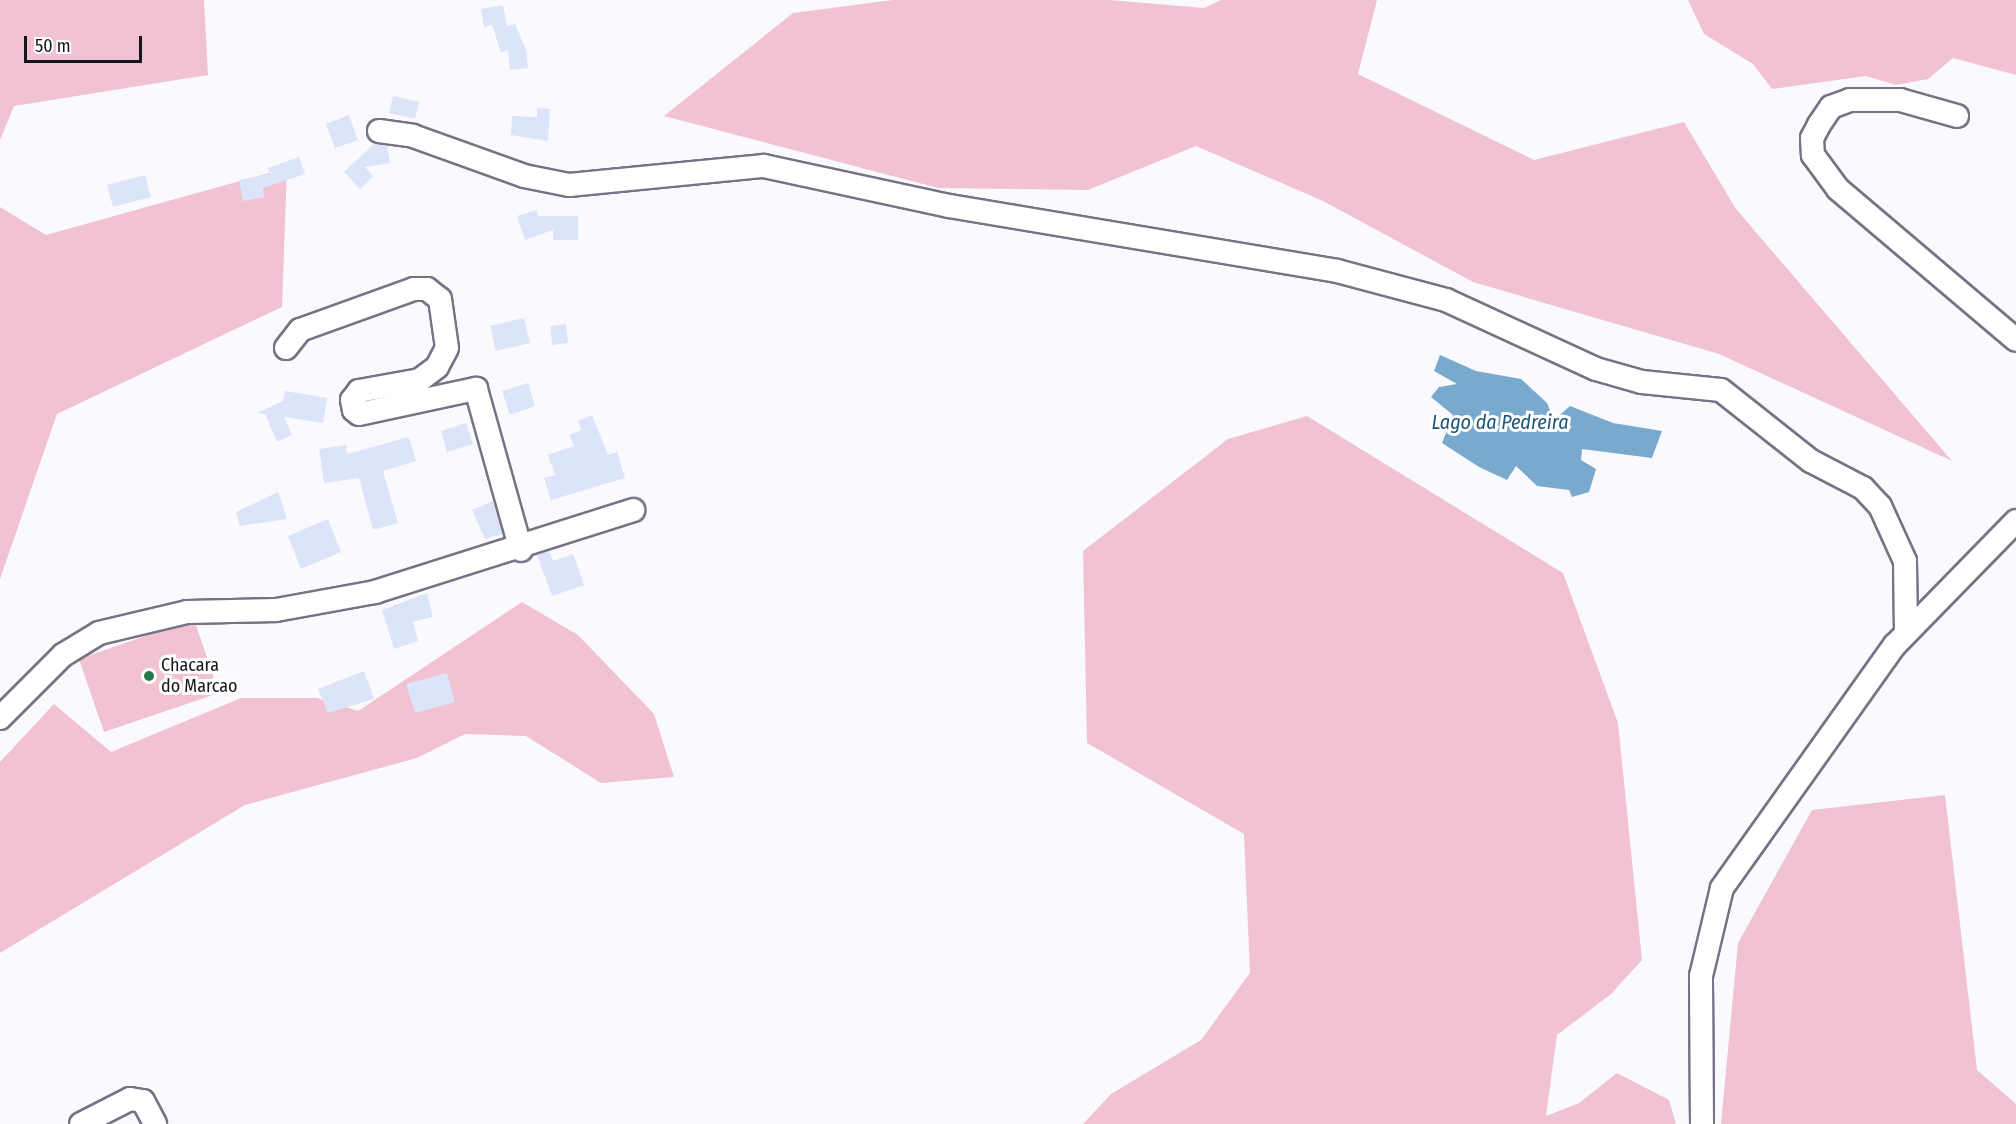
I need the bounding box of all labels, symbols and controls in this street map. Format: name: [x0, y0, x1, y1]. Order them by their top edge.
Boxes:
scale bar: [27, 24, 146, 62]
text: 50 m: [35, 35, 71, 57]
water label: Lago da Pedreira: [1431, 410, 1569, 434]
place label: Chacara do Marcao: [161, 655, 238, 698]
marker: Chacara do Marcao: [142, 669, 156, 683]

